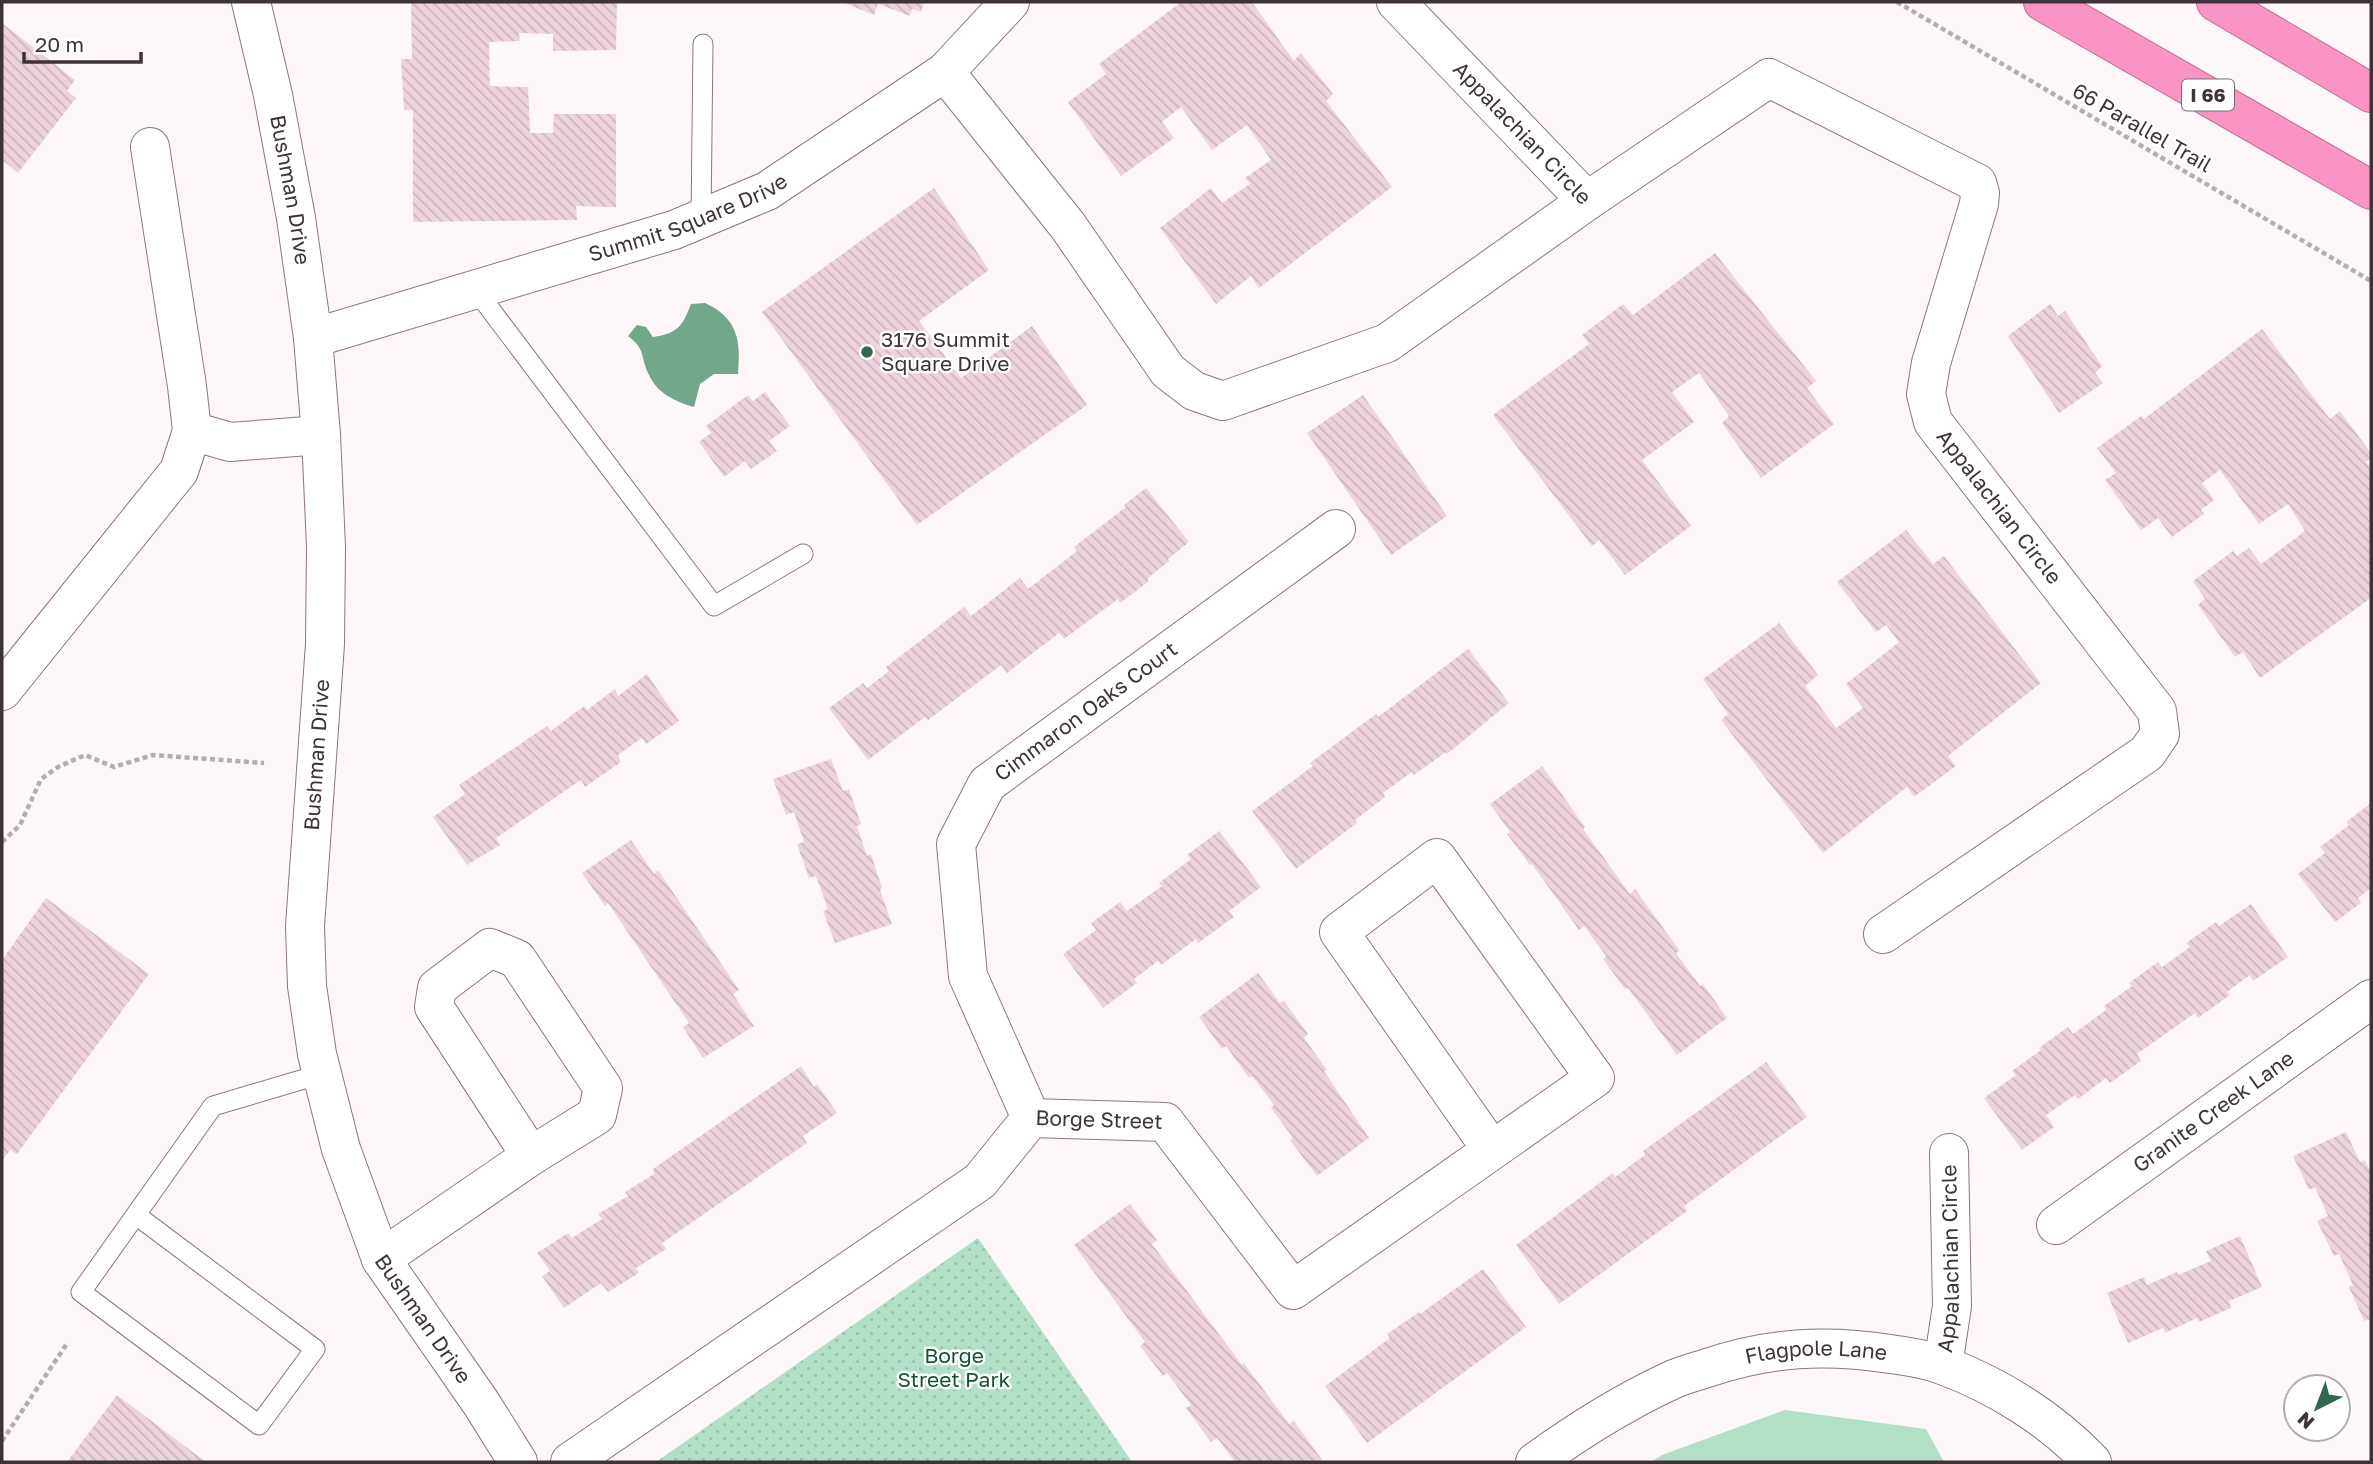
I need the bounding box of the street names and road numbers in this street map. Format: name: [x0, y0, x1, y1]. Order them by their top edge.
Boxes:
street label: Appalachian Circle: [1448, 56, 1597, 210]
street label: 66 Parallel Trail: [2068, 77, 2217, 178]
road number: I 66: [2182, 80, 2234, 110]
street label: Bushman Drive: [265, 113, 316, 266]
street label: Summit Square Drive: [585, 167, 792, 267]
street label: Appalachian Circle: [1932, 424, 2068, 589]
street label: Cimmaron Oaks Court: [989, 635, 1182, 786]
street label: Bushman Drive: [298, 678, 334, 831]
street label: Granite Creek Lane: [2127, 1045, 2299, 1178]
street label: Borge Street: [1035, 1104, 1163, 1134]
street label: Appalachian Circle: [1931, 1164, 1965, 1354]
street label: Bushman Drive: [370, 1249, 477, 1388]
street label: Flagpole Lane: [1742, 1334, 1889, 1369]

